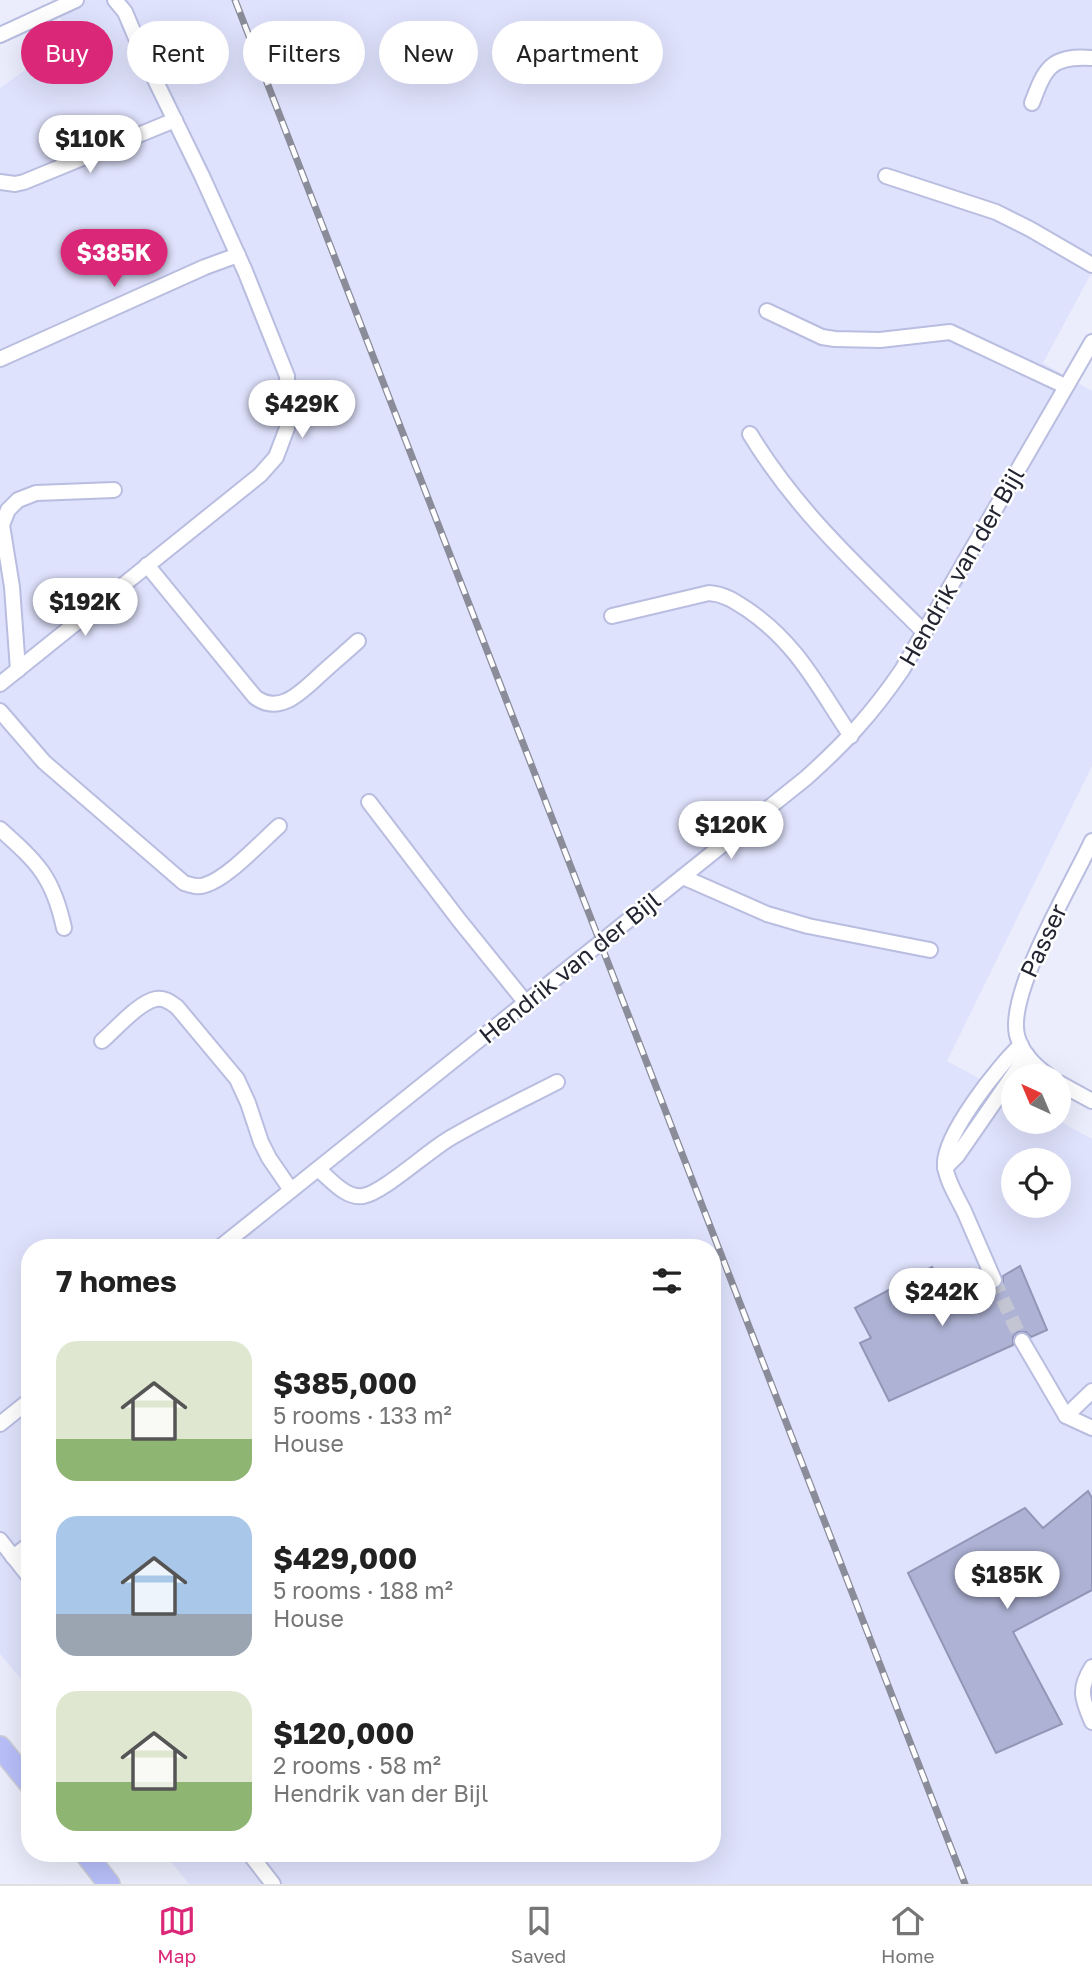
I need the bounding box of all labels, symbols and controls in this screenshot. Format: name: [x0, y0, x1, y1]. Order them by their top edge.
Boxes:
chip: Buy: [21, 21, 113, 84]
chip: Rent: [127, 21, 229, 84]
chip: Filters: [243, 21, 365, 84]
chip: New: [379, 21, 478, 84]
chip: Apartment: [492, 21, 663, 84]
pin: $110K: [41, 116, 139, 175]
text: $110K: [55, 124, 125, 152]
pin: $385K: [65, 230, 163, 289]
text: $385K: [77, 238, 151, 266]
pin: $429K: [253, 380, 351, 440]
text: $429K: [264, 389, 340, 417]
street label: Hendrik van der Bijl: [892, 462, 1029, 671]
pin: $192K: [36, 578, 134, 638]
text: $192K: [49, 587, 121, 615]
pin: $120K: [682, 802, 780, 861]
text: $120K: [695, 810, 767, 838]
street label: Hendrik van der Bijl: [473, 885, 666, 1049]
street label: Passer: [1013, 899, 1072, 982]
north arrow: [1001, 1064, 1071, 1134]
map controls: [1001, 1064, 1071, 1218]
button: locate: [1001, 1148, 1071, 1218]
icon: filters: [648, 1262, 686, 1300]
text: 7 homes: [56, 1263, 177, 1299]
pin: $242K: [893, 1268, 991, 1328]
text: $242K: [905, 1277, 979, 1305]
text: $385,000: [273, 1365, 417, 1401]
icon: home: [112, 1369, 196, 1453]
text: 5 rooms · 133 m²: [273, 1401, 452, 1429]
text: House: [273, 1429, 344, 1457]
text: $429,000: [273, 1540, 417, 1576]
icon: home: [112, 1544, 196, 1628]
pin: $185K: [958, 1552, 1056, 1611]
text: $185K: [971, 1560, 1043, 1588]
text: 5 rooms · 188 m²: [273, 1576, 453, 1604]
text: House: [273, 1604, 344, 1632]
text: $120,000: [273, 1715, 414, 1751]
icon: home: [112, 1719, 196, 1803]
text: 2 rooms · 58 m²: [273, 1751, 441, 1779]
text: Hendrik van der Bijl: [273, 1779, 488, 1807]
tab: Map: [157, 1902, 196, 1967]
tab: Saved: [511, 1902, 566, 1967]
tab: Home: [881, 1902, 935, 1967]

